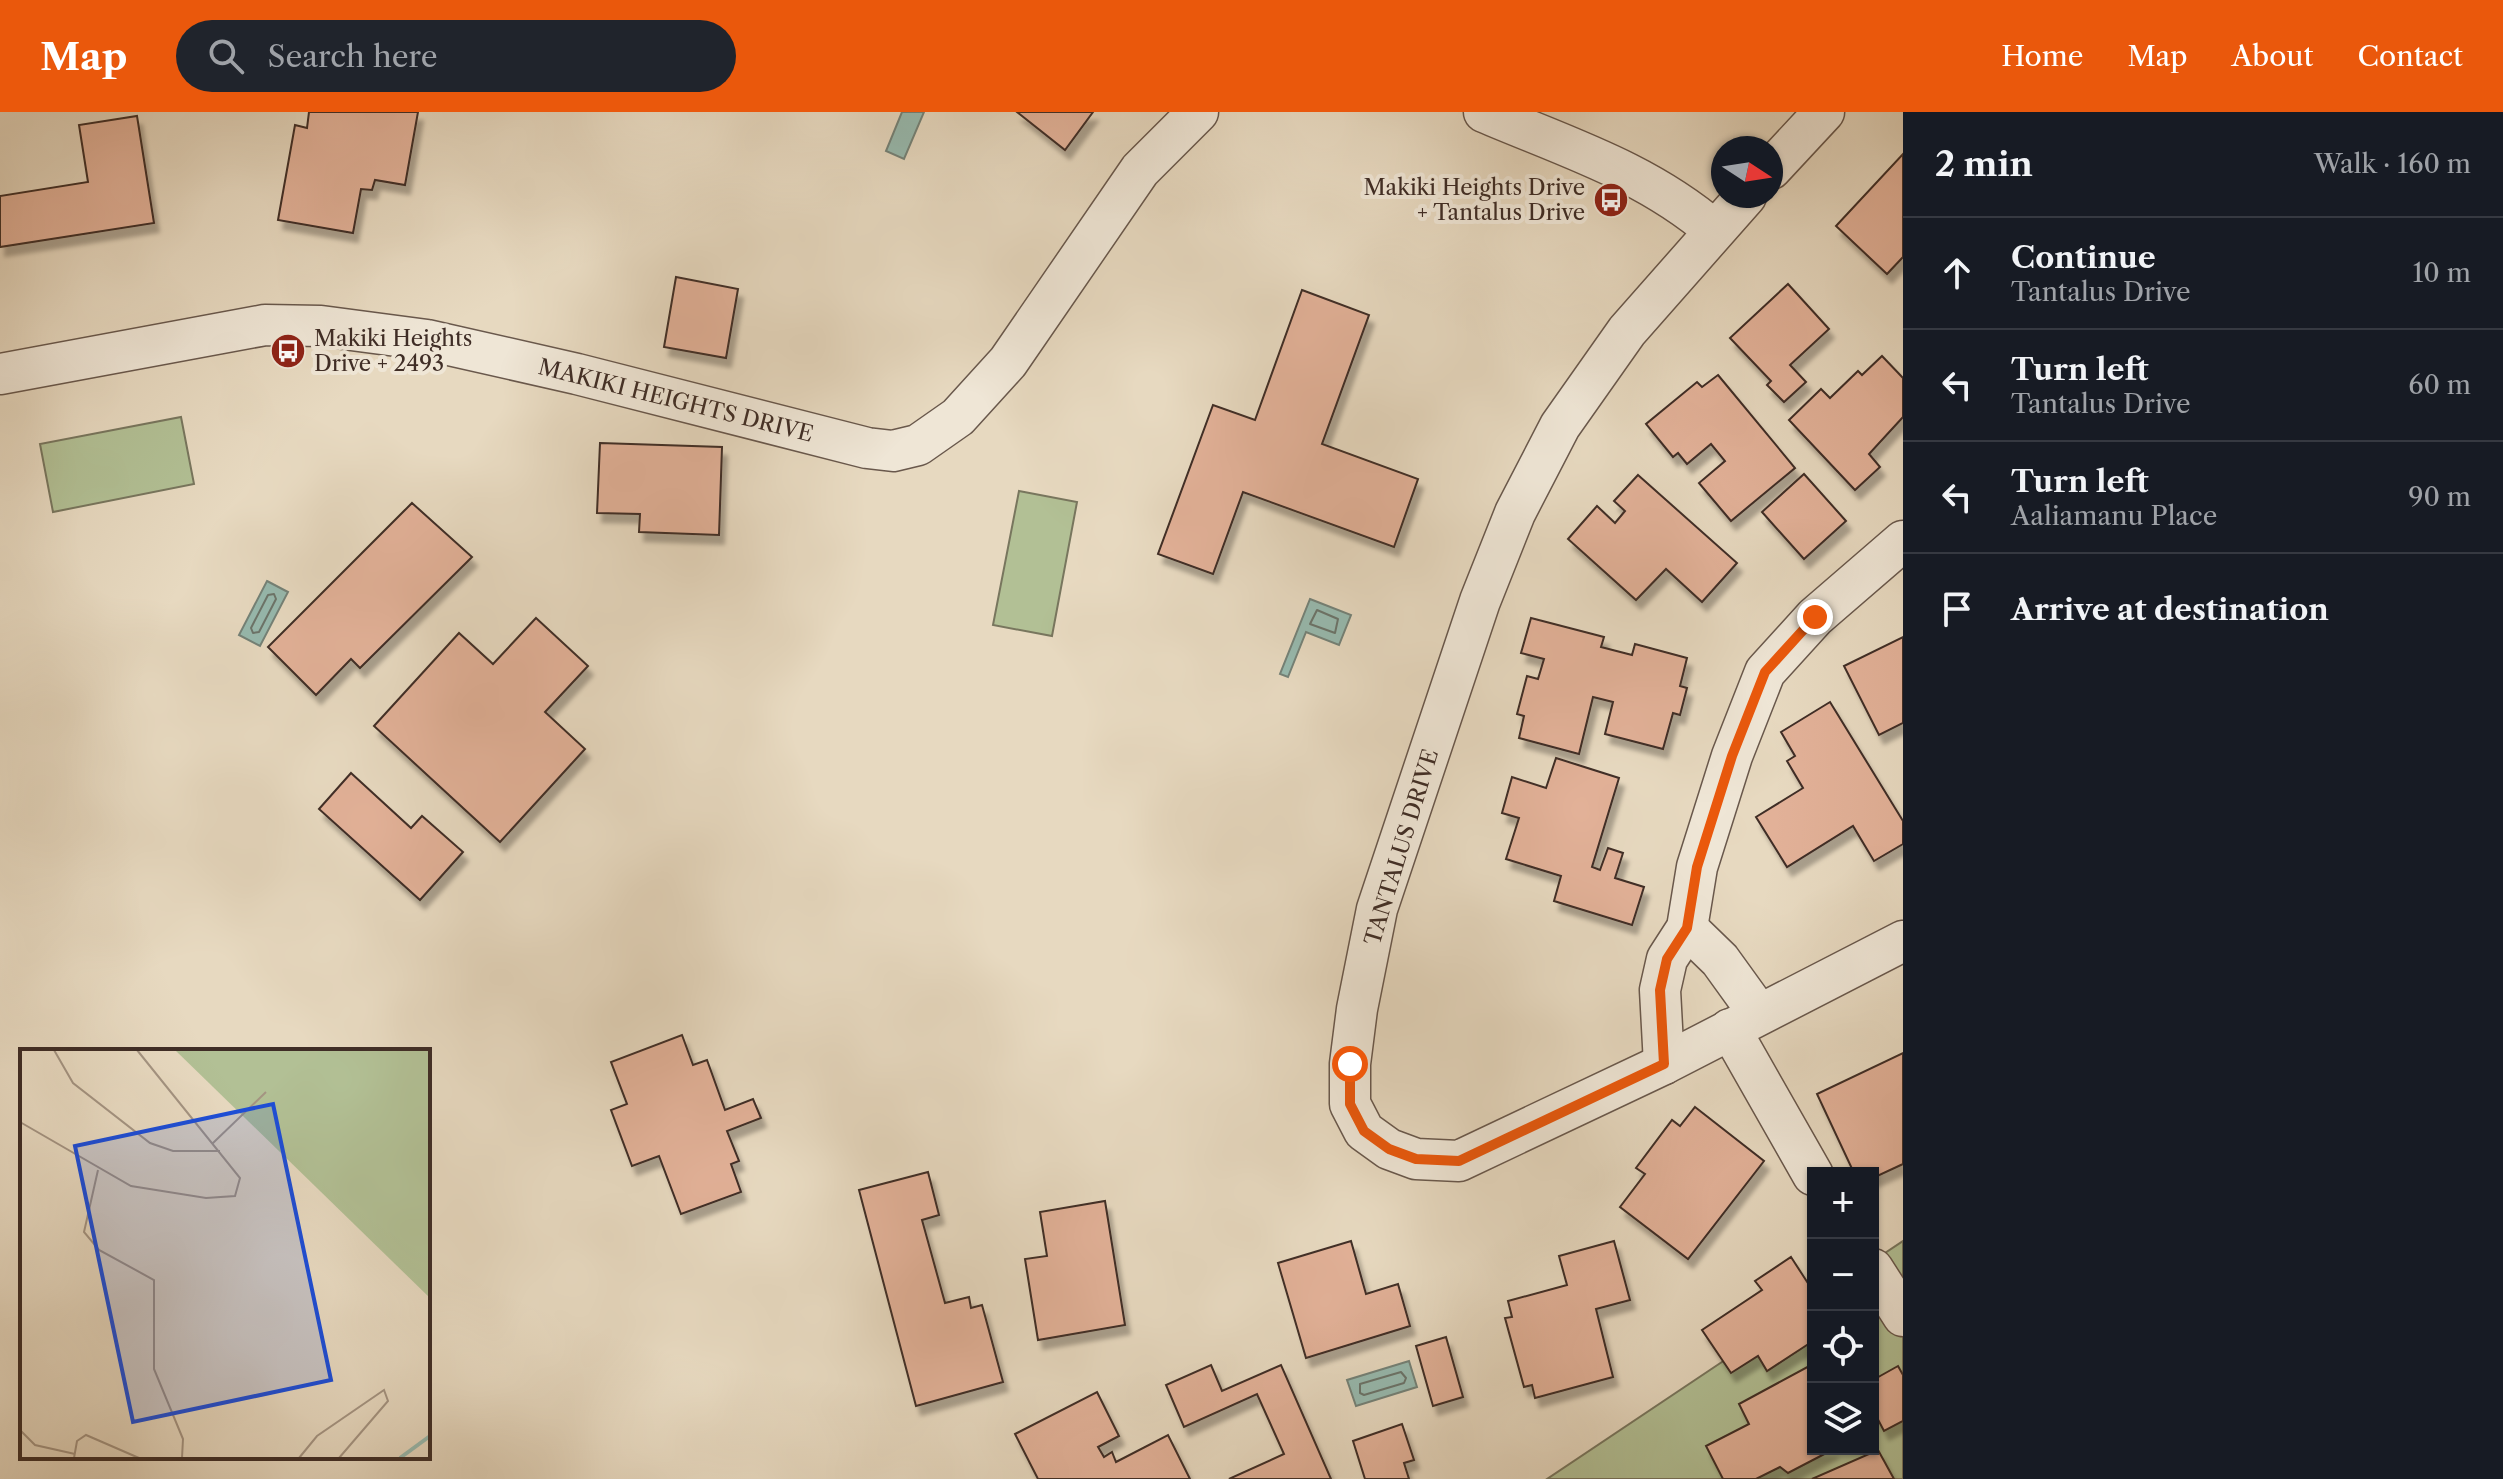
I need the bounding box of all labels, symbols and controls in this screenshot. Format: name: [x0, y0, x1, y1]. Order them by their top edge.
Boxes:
search box: [176, 20, 736, 92]
text: Map: [40, 33, 128, 80]
icon: search: [204, 34, 248, 78]
text: Search here: [268, 38, 438, 75]
text: Home: [2001, 39, 2083, 73]
text: Map: [2127, 39, 2187, 73]
text: About: [2231, 39, 2313, 73]
text: Contact: [2357, 39, 2463, 73]
north arrow: [1711, 136, 1783, 208]
text: 2 min: [1935, 143, 2033, 185]
text: Walk · 160 m: [2314, 148, 2471, 180]
place label: Makiki Heights Drive + Tantalus Drive: [1364, 174, 1585, 226]
bus stop icon: Makiki Heights Drive + Tantalus Drive: [1592, 181, 1630, 219]
text: Continue: [2011, 239, 2156, 276]
icon: ahead: [1935, 251, 1979, 295]
text: 10 m: [2412, 257, 2471, 289]
text: Tantalus Drive: [2011, 276, 2190, 308]
place label: Makiki Heights Drive + 2493: [314, 325, 472, 377]
bus stop icon: Makiki Heights Drive + 2493: [269, 332, 307, 370]
text: Turn left: [2011, 351, 2148, 388]
street label: MAKIKI HEIGHTS DRIVE: [536, 353, 816, 448]
icon: left: [1935, 363, 1979, 407]
text: 60 m: [2408, 369, 2471, 401]
text: Tantalus Drive: [2011, 388, 2190, 420]
text: Turn left: [2011, 463, 2148, 500]
icon: left: [1935, 475, 1979, 519]
text: 90 m: [2408, 481, 2471, 513]
text: Aaliamanu Place: [2011, 500, 2217, 532]
icon: arrive: [1935, 587, 1979, 631]
text: Arrive at destination: [2011, 591, 2329, 628]
route end: [1797, 599, 1833, 635]
street label: TANTALUS DRIVE: [1359, 746, 1444, 948]
route start: [1332, 1046, 1368, 1082]
inset map: [20, 1049, 430, 1459]
map controls: [1807, 1167, 1879, 1455]
button: +: [1807, 1167, 1879, 1239]
button: −: [1807, 1239, 1879, 1311]
button: locate: [1807, 1311, 1879, 1383]
button: layers: [1807, 1383, 1879, 1455]

